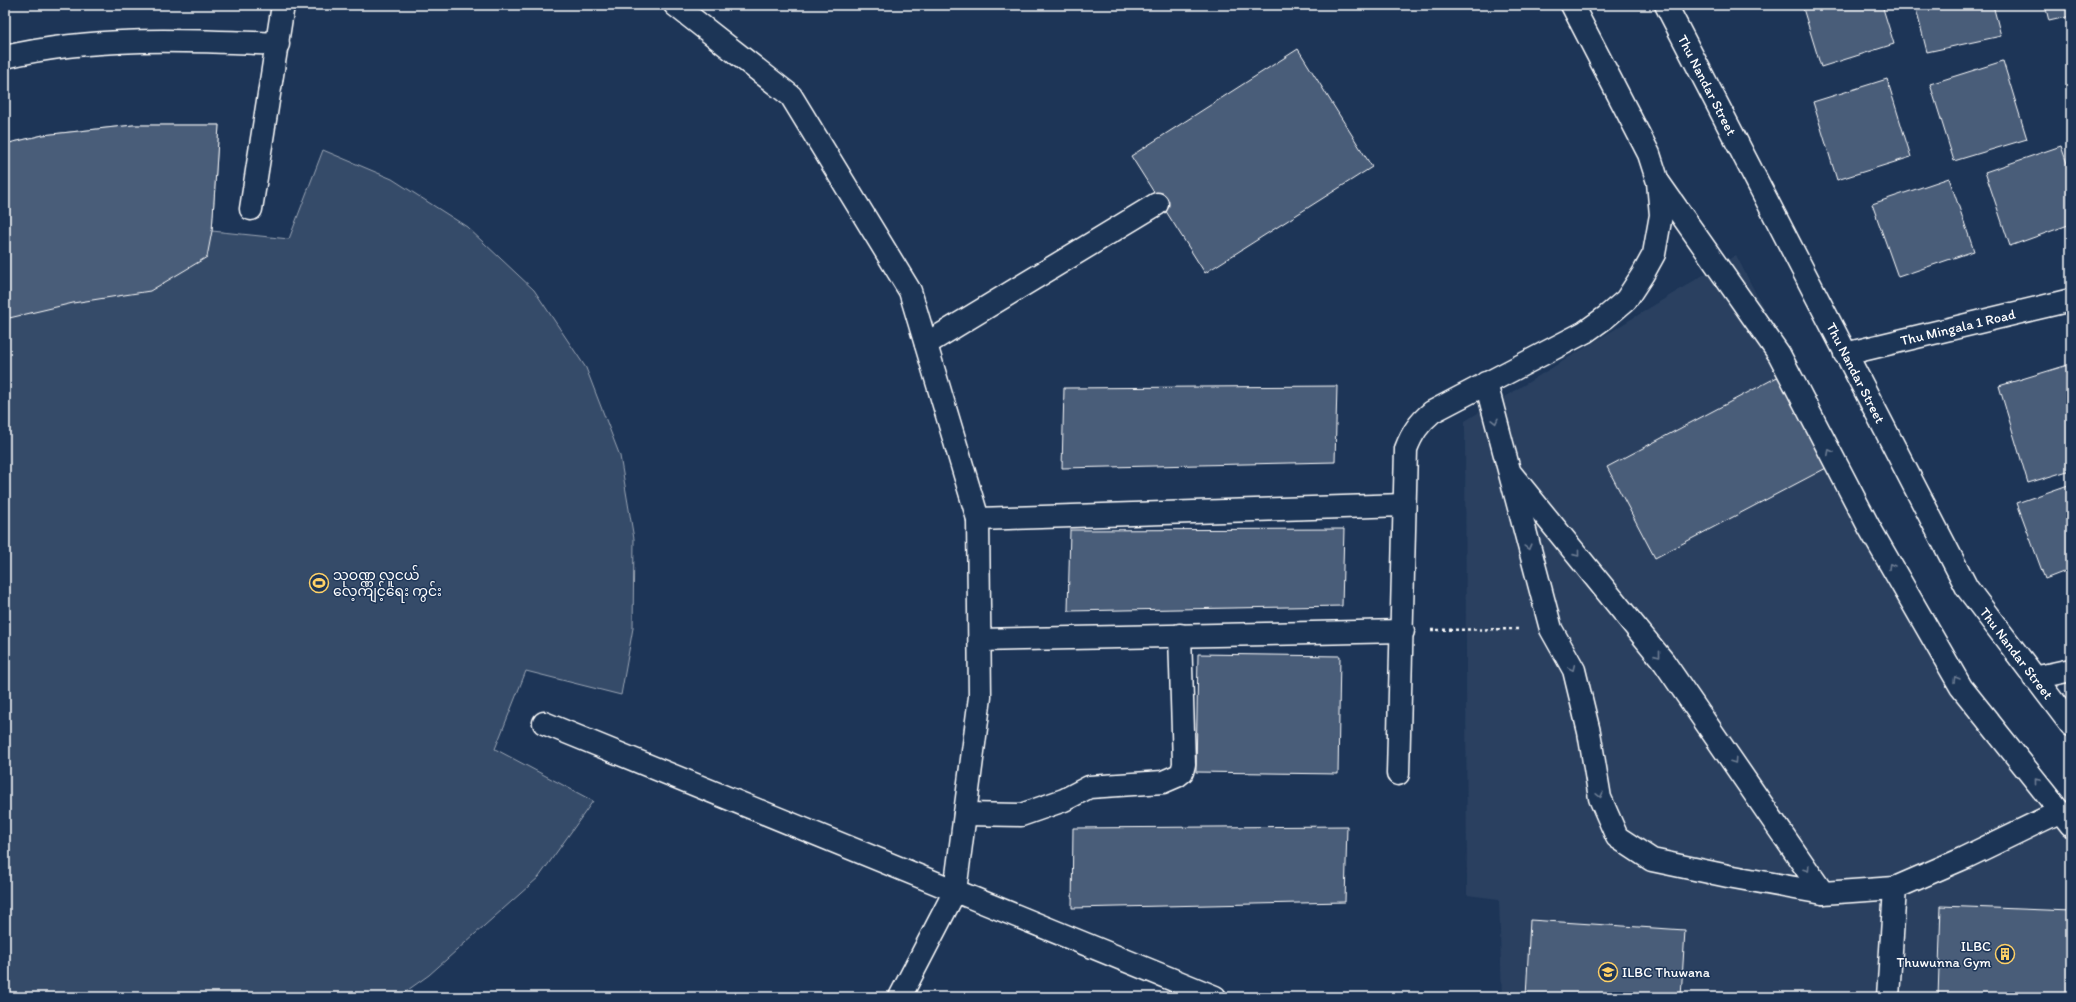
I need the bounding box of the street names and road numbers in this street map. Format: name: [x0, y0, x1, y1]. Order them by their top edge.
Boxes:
street label: Thu Nandar Street: [1674, 32, 1740, 138]
street label: Thu Mingala 1 Road: [1899, 305, 2017, 349]
street label: Thu Nandar Street: [1823, 320, 1889, 426]
street label: Thu Nandar Street: [1976, 604, 2057, 703]

